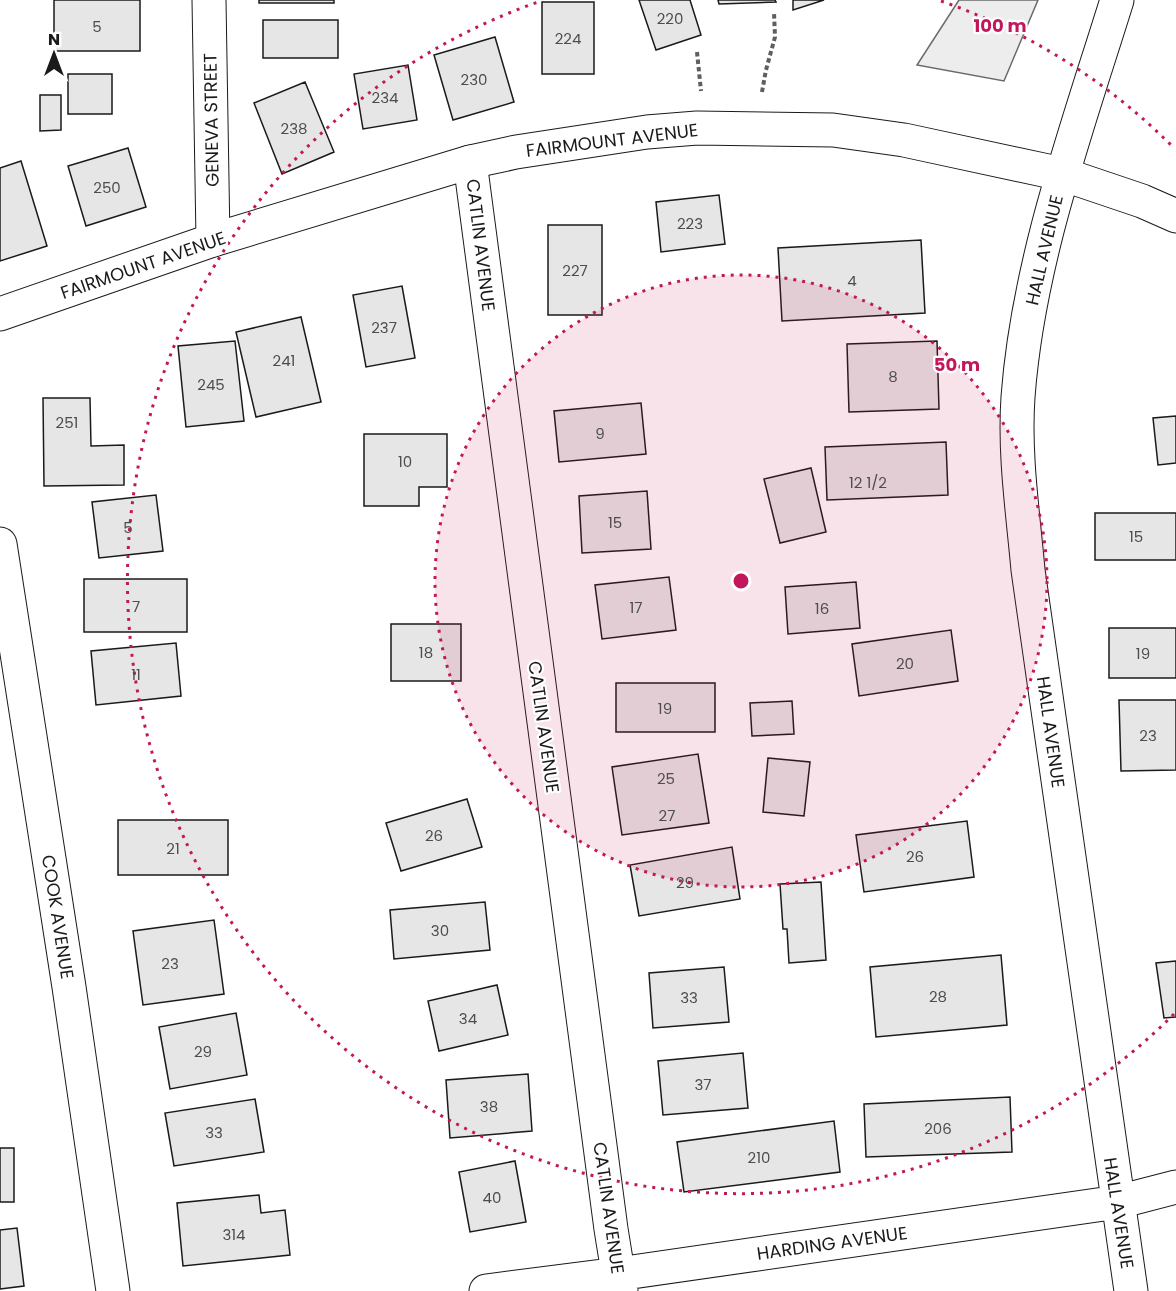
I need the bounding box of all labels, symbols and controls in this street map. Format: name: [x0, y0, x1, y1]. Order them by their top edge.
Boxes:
house number: 220: [657, 8, 683, 29]
text: 100 m: [973, 13, 1027, 38]
house number: 5: [92, 16, 102, 37]
north arrow: [24, 24, 84, 84]
text: N: [48, 28, 60, 51]
house number: 224: [555, 28, 581, 49]
street label: GENEVA STREET: [197, 53, 225, 187]
house number: 230: [461, 69, 487, 90]
house number: 234: [372, 87, 398, 108]
street label: FAIRMOUNT AVENUE: [525, 117, 699, 163]
house number: 238: [281, 118, 307, 139]
house number: 250: [93, 177, 121, 198]
street label: CATLIN AVENUE: [460, 177, 502, 313]
street label: HALL AVENUE: [1019, 192, 1069, 308]
house number: 223: [677, 213, 703, 234]
street label: FAIRMOUNT AVENUE: [57, 225, 229, 305]
house number: 227: [562, 260, 588, 281]
house number: 4: [847, 270, 857, 291]
house number: 237: [371, 317, 397, 338]
house number: 241: [273, 350, 295, 371]
text: 50 m: [934, 352, 980, 377]
house number: 8: [888, 366, 898, 387]
house number: 245: [197, 374, 225, 395]
house number: 251: [56, 412, 78, 433]
house number: 9: [595, 423, 605, 444]
house number: 10: [398, 451, 412, 472]
house number: 12 1/2: [849, 472, 887, 493]
house number: 15: [608, 512, 622, 533]
house number: 5: [123, 517, 133, 538]
house number: 15: [1129, 526, 1143, 547]
centre of rings: [731, 571, 751, 591]
house number: 7: [132, 596, 140, 617]
house number: 17: [630, 597, 643, 618]
house number: 16: [815, 598, 829, 619]
house number: 18: [419, 642, 433, 663]
house number: 19: [1136, 643, 1150, 664]
house number: 20: [896, 653, 914, 674]
street label: CATLIN AVENUE: [522, 659, 566, 795]
house number: 11: [131, 664, 141, 685]
street label: HALL AVENUE: [1031, 675, 1071, 789]
house number: 19: [658, 698, 672, 719]
house number: 23: [1139, 725, 1157, 746]
house number: 25: [657, 768, 675, 789]
house number: 27: [659, 805, 675, 826]
house number: 26: [425, 825, 443, 846]
house number: 21: [166, 838, 180, 859]
house number: 26: [906, 846, 924, 867]
street label: COOK AVENUE: [36, 853, 80, 981]
house number: 29: [676, 872, 694, 893]
house number: 30: [431, 920, 449, 941]
house number: 23: [161, 953, 179, 974]
house number: 28: [929, 986, 947, 1007]
house number: 33: [680, 987, 698, 1008]
house number: 34: [459, 1008, 477, 1029]
house number: 29: [194, 1041, 212, 1062]
house number: 37: [694, 1074, 712, 1095]
house number: 38: [480, 1096, 498, 1117]
house number: 206: [924, 1118, 952, 1139]
house number: 33: [205, 1122, 223, 1143]
street label: CATLIN AVENUE: [587, 1140, 631, 1276]
house number: 210: [748, 1147, 770, 1168]
street label: HALL AVENUE: [1098, 1155, 1140, 1271]
house number: 40: [483, 1187, 501, 1208]
street label: HARDING AVENUE: [755, 1220, 909, 1266]
house number: 314: [222, 1224, 246, 1245]

